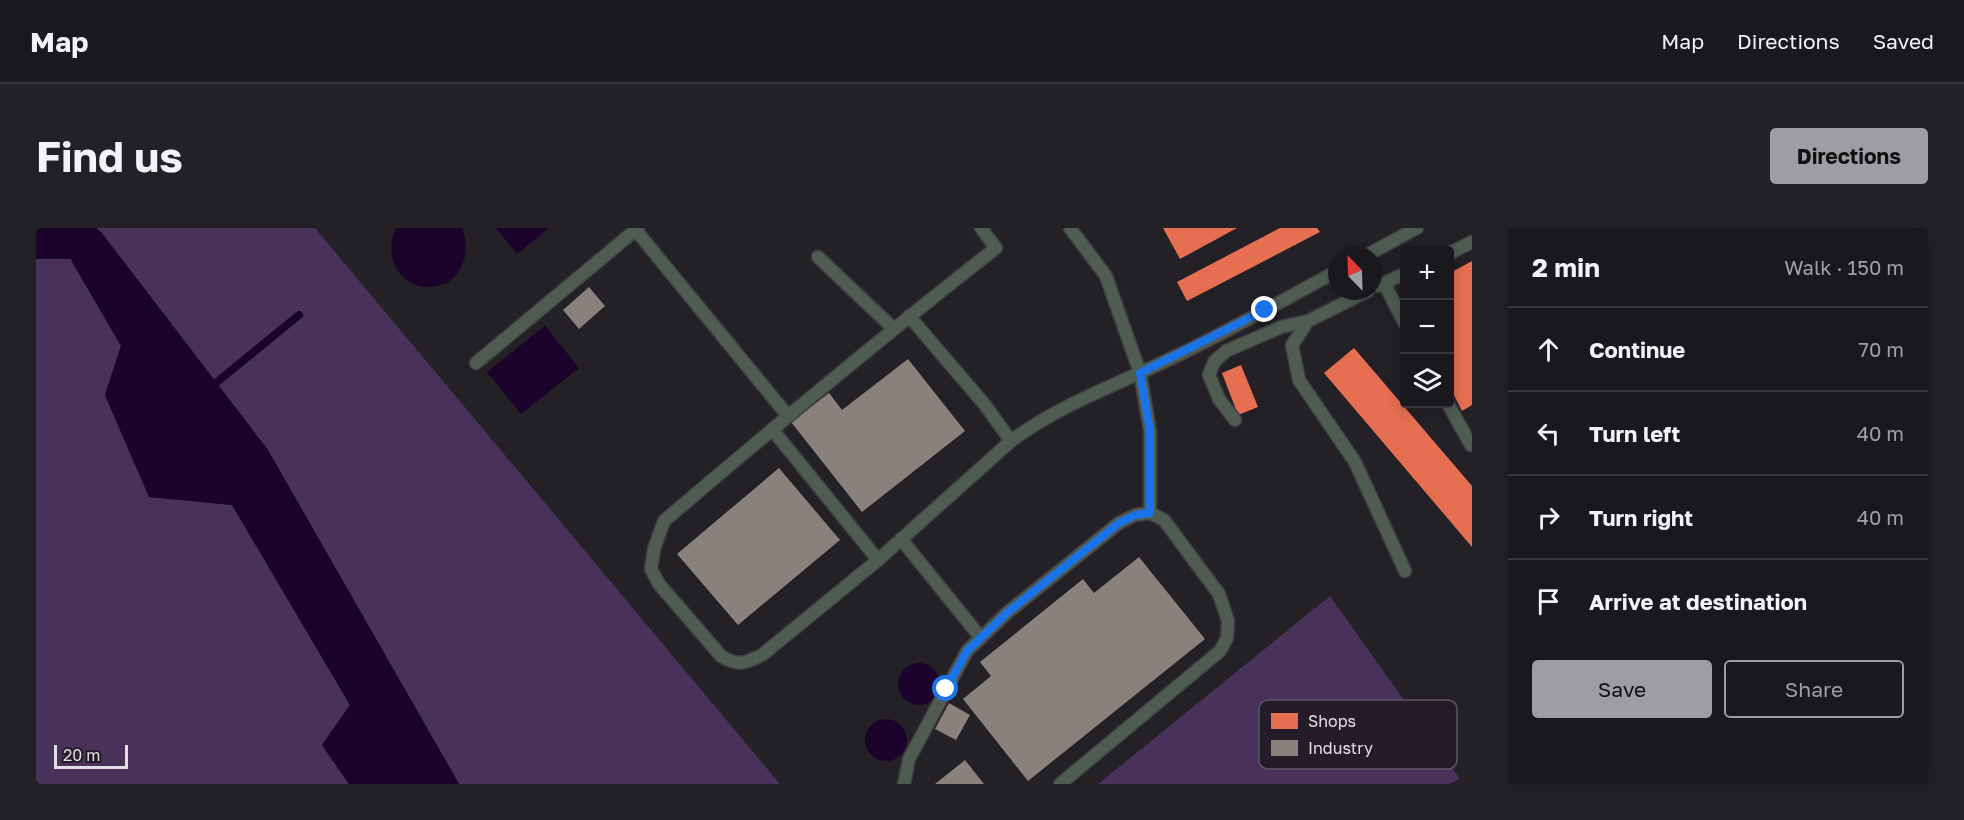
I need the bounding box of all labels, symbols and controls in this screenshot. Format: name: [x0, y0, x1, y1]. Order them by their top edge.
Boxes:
text: Map: [30, 25, 88, 58]
text: Map: [1661, 28, 1704, 54]
text: Directions: [1737, 28, 1840, 54]
text: Saved: [1873, 28, 1934, 54]
button: Directions: [1770, 128, 1928, 184]
text: Find us: [36, 131, 183, 181]
north arrow: [1328, 246, 1382, 300]
map controls: [1400, 246, 1454, 408]
button: +: [1400, 246, 1454, 300]
text: 2 min: [1532, 252, 1600, 283]
text: Walk · 150 m: [1784, 255, 1904, 279]
route end: [1251, 296, 1277, 322]
button: −: [1400, 300, 1454, 354]
icon: ahead: [1532, 333, 1565, 366]
text: Continue: [1589, 336, 1685, 363]
text: 70 m: [1858, 337, 1904, 361]
button: layers: [1400, 354, 1454, 408]
icon: left: [1532, 417, 1565, 450]
text: Turn left: [1589, 420, 1680, 447]
text: 40 m: [1857, 421, 1904, 445]
icon: right: [1532, 501, 1565, 534]
text: Turn right: [1589, 504, 1693, 531]
text: 40 m: [1857, 505, 1904, 529]
icon: arrive: [1532, 585, 1565, 618]
text: Arrive at destination: [1589, 588, 1807, 615]
button: Save: [1532, 660, 1712, 718]
button: Share: [1724, 660, 1904, 718]
route start: [932, 675, 958, 701]
legend: [1259, 700, 1457, 769]
text: Shops: [1308, 711, 1356, 731]
text: Industry: [1308, 738, 1373, 758]
scale bar: [54, 742, 128, 770]
text: 20 m: [63, 745, 100, 765]

